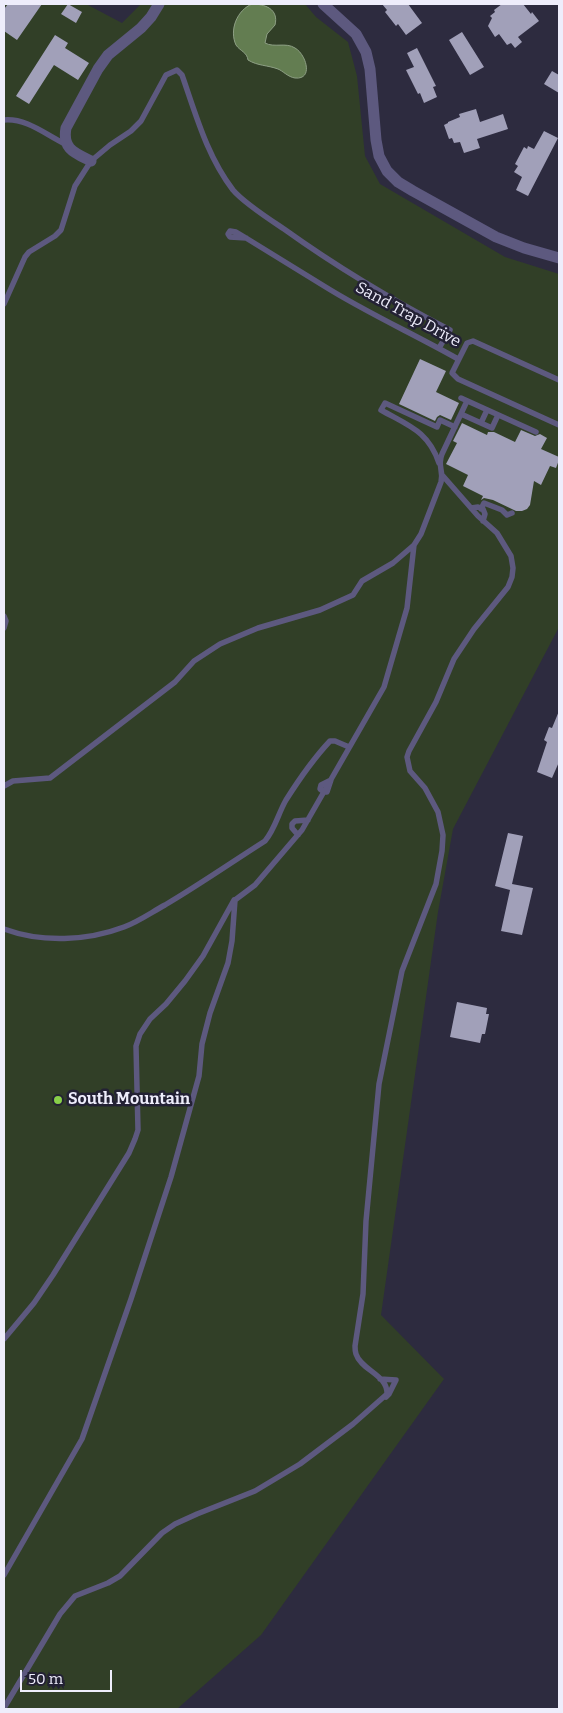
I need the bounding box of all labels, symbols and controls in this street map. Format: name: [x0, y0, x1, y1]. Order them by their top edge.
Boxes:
street label: Sand Trap Drive: [352, 278, 464, 352]
place label: South Mountain: [68, 1090, 190, 1110]
marker: South Mountain: [52, 1094, 64, 1106]
scale bar: [22, 1660, 115, 1692]
text: 50 m: [28, 1670, 63, 1688]

